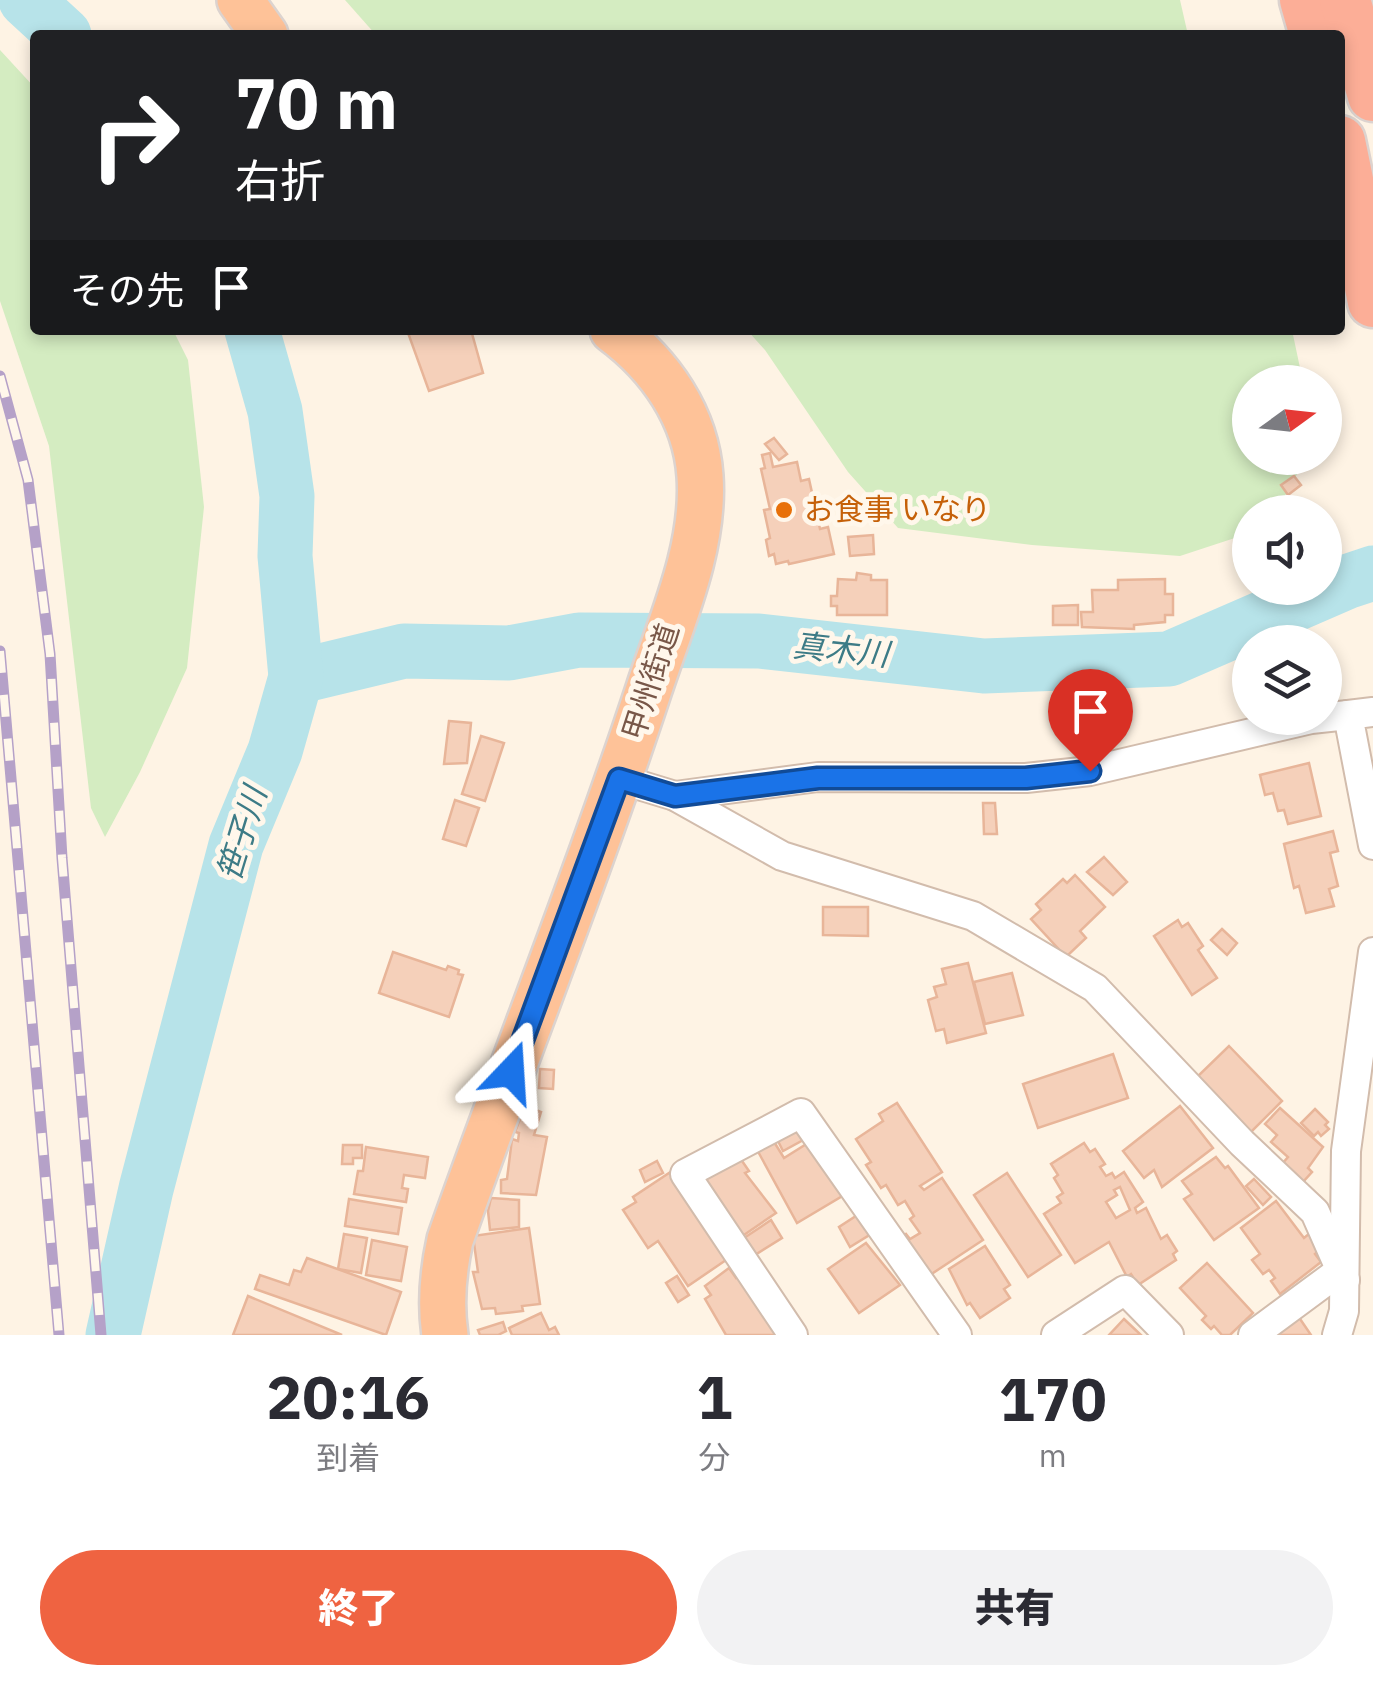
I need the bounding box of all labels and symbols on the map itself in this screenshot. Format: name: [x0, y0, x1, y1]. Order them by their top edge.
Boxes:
north arrow: [1232, 365, 1342, 475]
place label: お食事 いなり: [804, 489, 991, 528]
marker: お食事 いなり: [773, 499, 795, 521]
street label: 甲州街道: [612, 618, 687, 745]
water label: 真木川: [791, 623, 894, 675]
pin: [1048, 669, 1133, 772]
water label: 笹子川: [207, 779, 276, 886]
position arrow: [459, 1020, 563, 1124]

